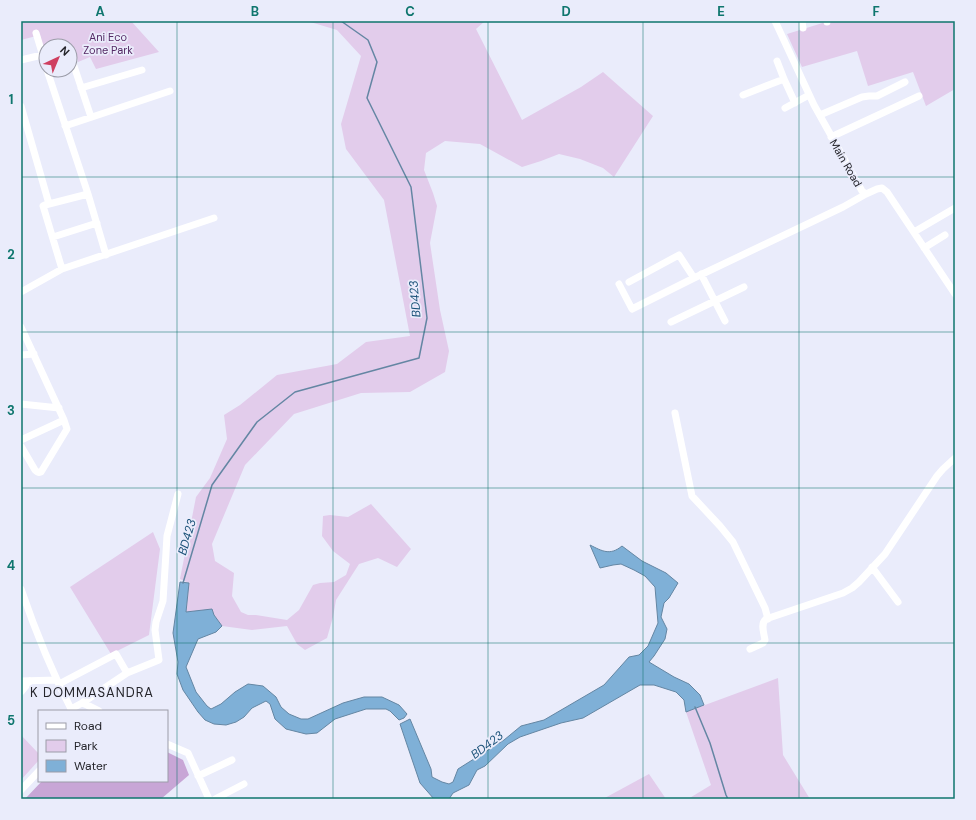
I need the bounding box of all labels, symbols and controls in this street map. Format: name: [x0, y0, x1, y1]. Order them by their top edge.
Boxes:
text: A: [95, 3, 105, 20]
text: B: [251, 3, 259, 20]
text: C: [405, 3, 415, 20]
text: D: [561, 3, 571, 20]
text: E: [717, 3, 725, 20]
text: F: [872, 3, 880, 20]
park label: Ani Eco Zone Park: [83, 30, 133, 57]
north arrow: [38, 38, 78, 78]
text: N: [57, 43, 73, 59]
text: 1: [9, 91, 13, 108]
street label: Main Road: [827, 137, 865, 189]
text: 2: [7, 246, 15, 263]
water label: BD423: [405, 280, 425, 318]
text: 3: [7, 402, 15, 419]
water label: BD423: [174, 517, 200, 557]
text: 4: [7, 557, 15, 574]
district label: K DOMMASANDRA: [30, 684, 154, 701]
legend: [38, 710, 168, 782]
text: 5: [7, 712, 15, 729]
text: Road: [74, 718, 102, 734]
water label: BD423: [467, 727, 507, 763]
text: Park: [74, 738, 98, 754]
text: Water: [74, 758, 108, 774]

